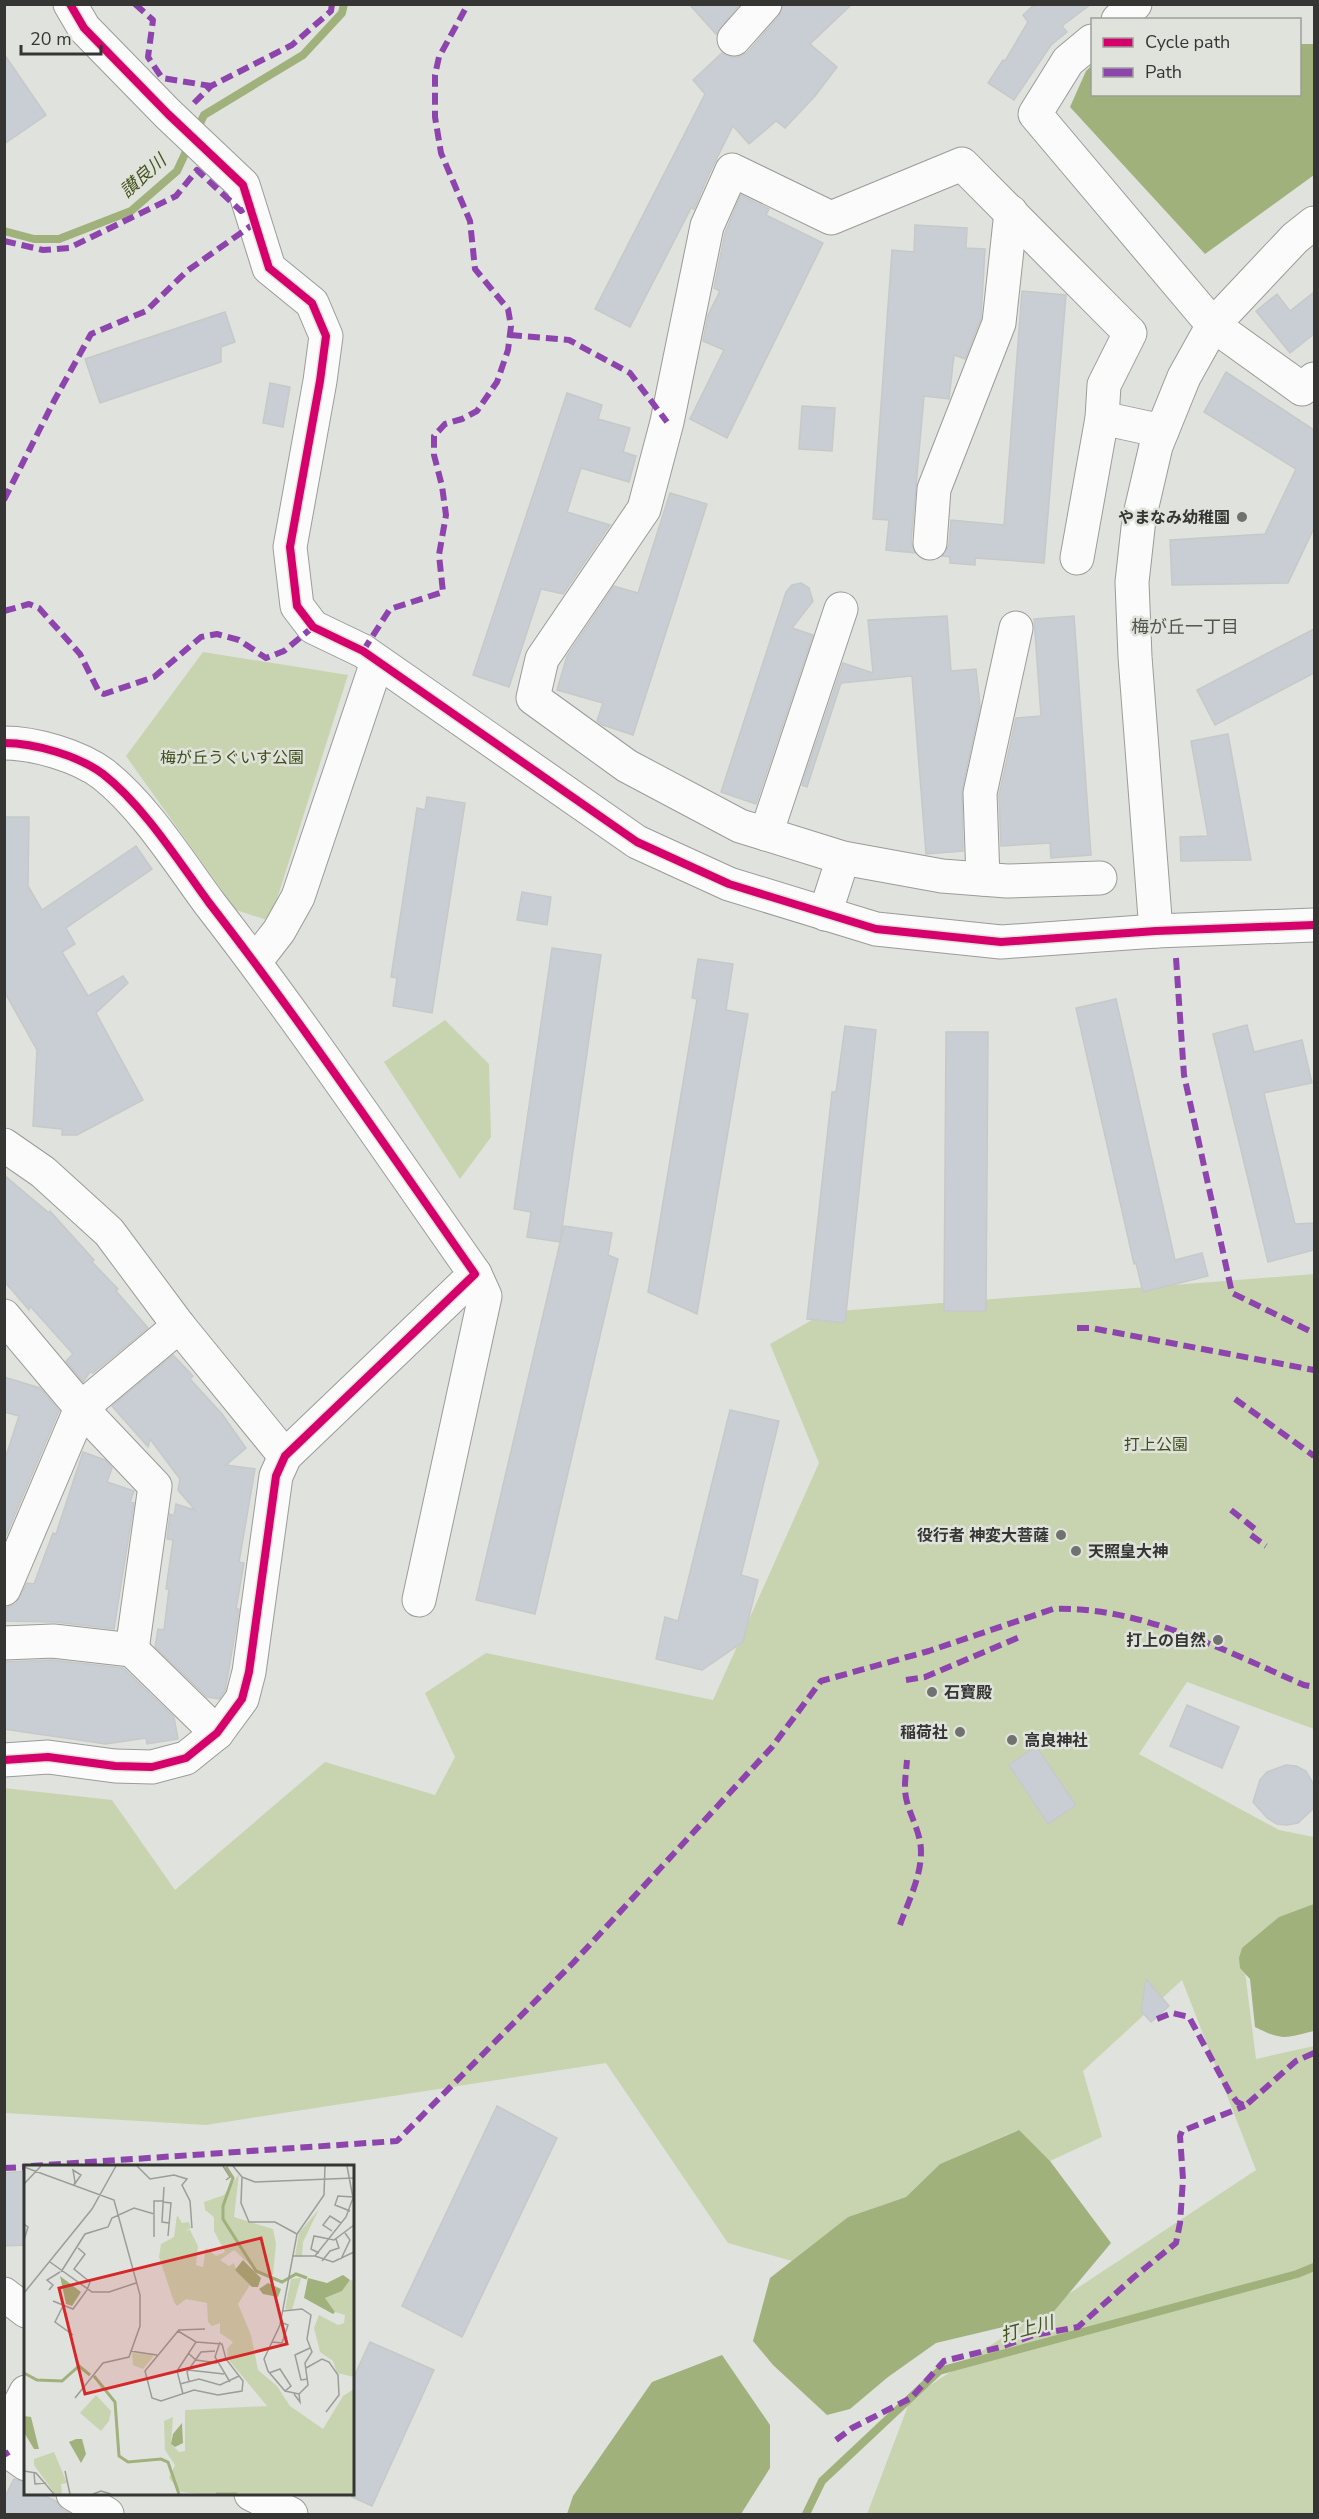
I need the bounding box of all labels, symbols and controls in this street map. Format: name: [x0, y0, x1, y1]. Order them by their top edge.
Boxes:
scale bar: [21, 18, 100, 56]
legend: [1091, 18, 1301, 96]
text: 20 m: [30, 27, 72, 51]
text: Cycle path: [1145, 30, 1230, 54]
text: Path: [1145, 60, 1182, 84]
water label: 讃良川: [115, 148, 173, 203]
place label: やまなみ幼稚園: [1118, 507, 1230, 529]
marker: やまなみ幼稚園: [1235, 510, 1249, 524]
district label: 梅が丘一丁目: [1131, 615, 1239, 639]
park label: 梅が丘うぐいす公園: [160, 747, 304, 769]
park label: 打上公園: [1124, 1434, 1188, 1456]
place label: 役行者 神変大菩薩: [917, 1525, 1049, 1547]
marker: 役行者 神変大菩薩: [1054, 1528, 1068, 1542]
place label: 天照皇大神: [1088, 1541, 1168, 1563]
marker: 天照皇大神: [1069, 1544, 1083, 1558]
place label: 打上の自然: [1126, 1630, 1206, 1652]
marker: 打上の自然: [1211, 1633, 1225, 1647]
place label: 石寶殿: [944, 1682, 992, 1704]
marker: 石寶殿: [925, 1685, 939, 1699]
place label: 稲荷社: [900, 1722, 948, 1744]
marker: 稲荷社: [953, 1725, 967, 1739]
place label: 高良神社: [1024, 1730, 1088, 1752]
marker: 高良神社: [1005, 1733, 1019, 1747]
inset map: [24, 2165, 354, 2495]
water label: 打上川: [998, 2310, 1058, 2348]

